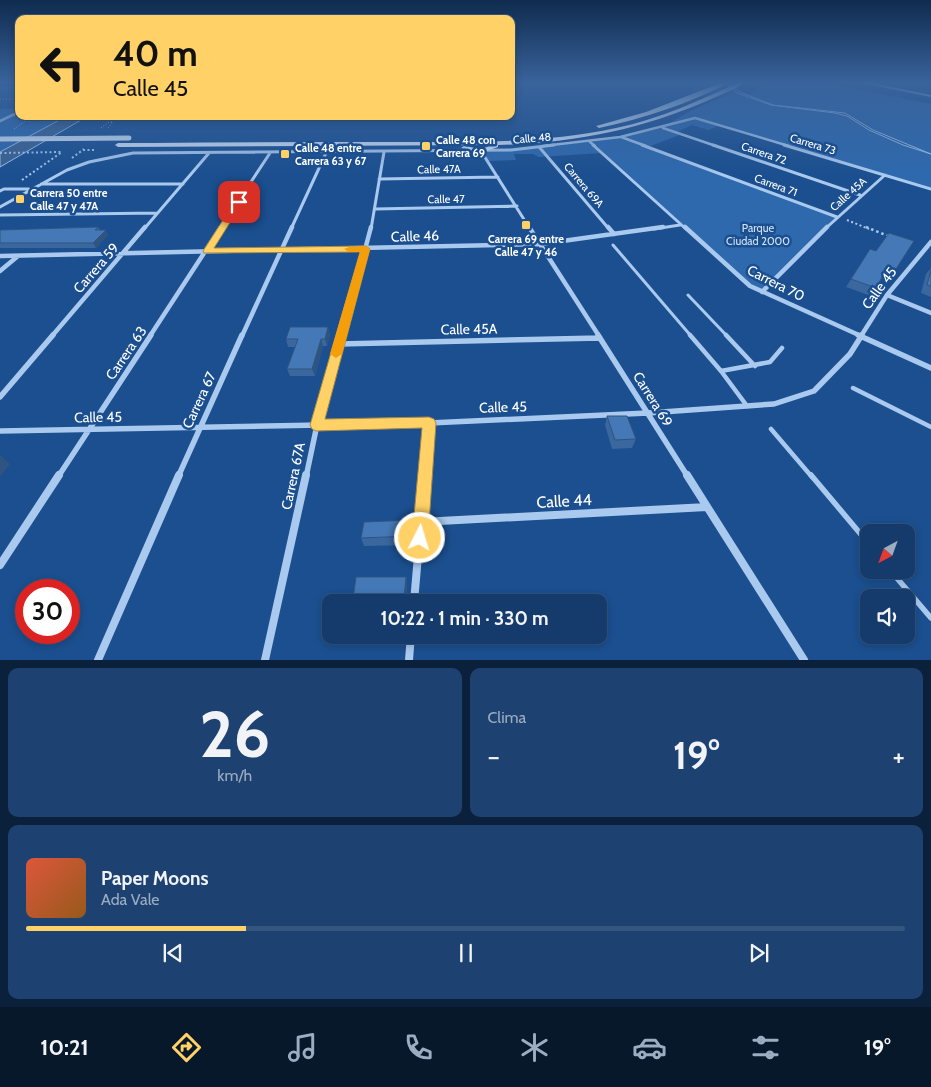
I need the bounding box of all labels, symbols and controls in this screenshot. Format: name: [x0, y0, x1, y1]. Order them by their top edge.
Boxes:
text: 40 m: [113, 32, 198, 75]
icon: left: [30, 35, 95, 100]
text: Calle 45: [113, 75, 188, 102]
street label: Calle 48: [512, 129, 552, 147]
street label: Carrera 73: [788, 130, 838, 158]
place label: Calle 48 con Carrera 69: [436, 133, 495, 160]
street label: Carrera 72: [740, 139, 789, 167]
marker: Calle 48 con Carrera 69: [420, 140, 432, 152]
place label: Calle 48 entre Carrera 63 y 67: [295, 141, 367, 168]
marker: Calle 48 entre Carrera 63 y 67: [279, 148, 291, 160]
street label: Carrera 69A: [561, 160, 607, 211]
street label: Calle 47A: [417, 162, 461, 176]
street label: Carrera 71: [753, 171, 799, 199]
street label: Calle 45A: [827, 174, 869, 214]
pin: [218, 181, 260, 223]
place label: Carrera 50 entre Calle 47 y 47A: [30, 186, 108, 213]
icon: arrive: [225, 188, 253, 216]
street label: Calle 47: [427, 192, 465, 206]
marker: Carrera 50 entre Calle 47 y 47A: [14, 193, 26, 205]
marker: Carrera 69 entre Calle 47 y 46: [520, 219, 532, 231]
park label: Parque Ciudad 2000: [726, 221, 790, 248]
street label: Calle 46: [391, 226, 439, 246]
place label: Carrera 69 entre Calle 47 y 46: [488, 232, 564, 259]
street label: Carrera 59: [69, 239, 123, 297]
street label: Carrera 70: [744, 261, 808, 305]
street label: Calle 45: [858, 263, 900, 313]
street label: Calle 45A: [441, 320, 498, 338]
street label: Carrera 63: [102, 323, 150, 383]
street label: Carrera 69: [629, 368, 677, 430]
street label: Carrera 67: [178, 369, 220, 431]
street label: Calle 45: [479, 397, 527, 417]
street label: Calle 45: [74, 408, 122, 426]
street label: Carrera 67A: [277, 440, 309, 511]
street label: Calle 44: [536, 490, 592, 512]
position arrow: [393, 511, 445, 563]
north arrow: [860, 524, 915, 579]
map controls: [860, 524, 915, 644]
speed limit sign: 30: [15, 579, 80, 644]
button: sound: [860, 589, 915, 644]
text: 10:22 · 1 min · 330 m: [380, 607, 549, 630]
text: 26: [199, 694, 270, 773]
text: Clima: [488, 708, 526, 727]
text: 19°: [673, 732, 719, 779]
text: −: [488, 739, 500, 773]
text: +: [893, 739, 905, 773]
text: km/h: [217, 766, 252, 785]
text: Paper Moons: [101, 867, 209, 890]
text: Ada Vale: [101, 890, 160, 909]
icon: previous: [159, 939, 187, 967]
icon: pause: [452, 939, 480, 967]
icon: next: [745, 939, 773, 967]
icon: directions: [169, 1030, 204, 1065]
icon: music: [285, 1030, 320, 1065]
icon: phone: [401, 1030, 436, 1065]
icon: climate: [517, 1030, 552, 1065]
icon: car: [632, 1030, 667, 1065]
icon: filters: [748, 1030, 783, 1065]
text: 10:21: [40, 1034, 89, 1061]
text: 19°: [864, 1034, 891, 1061]

